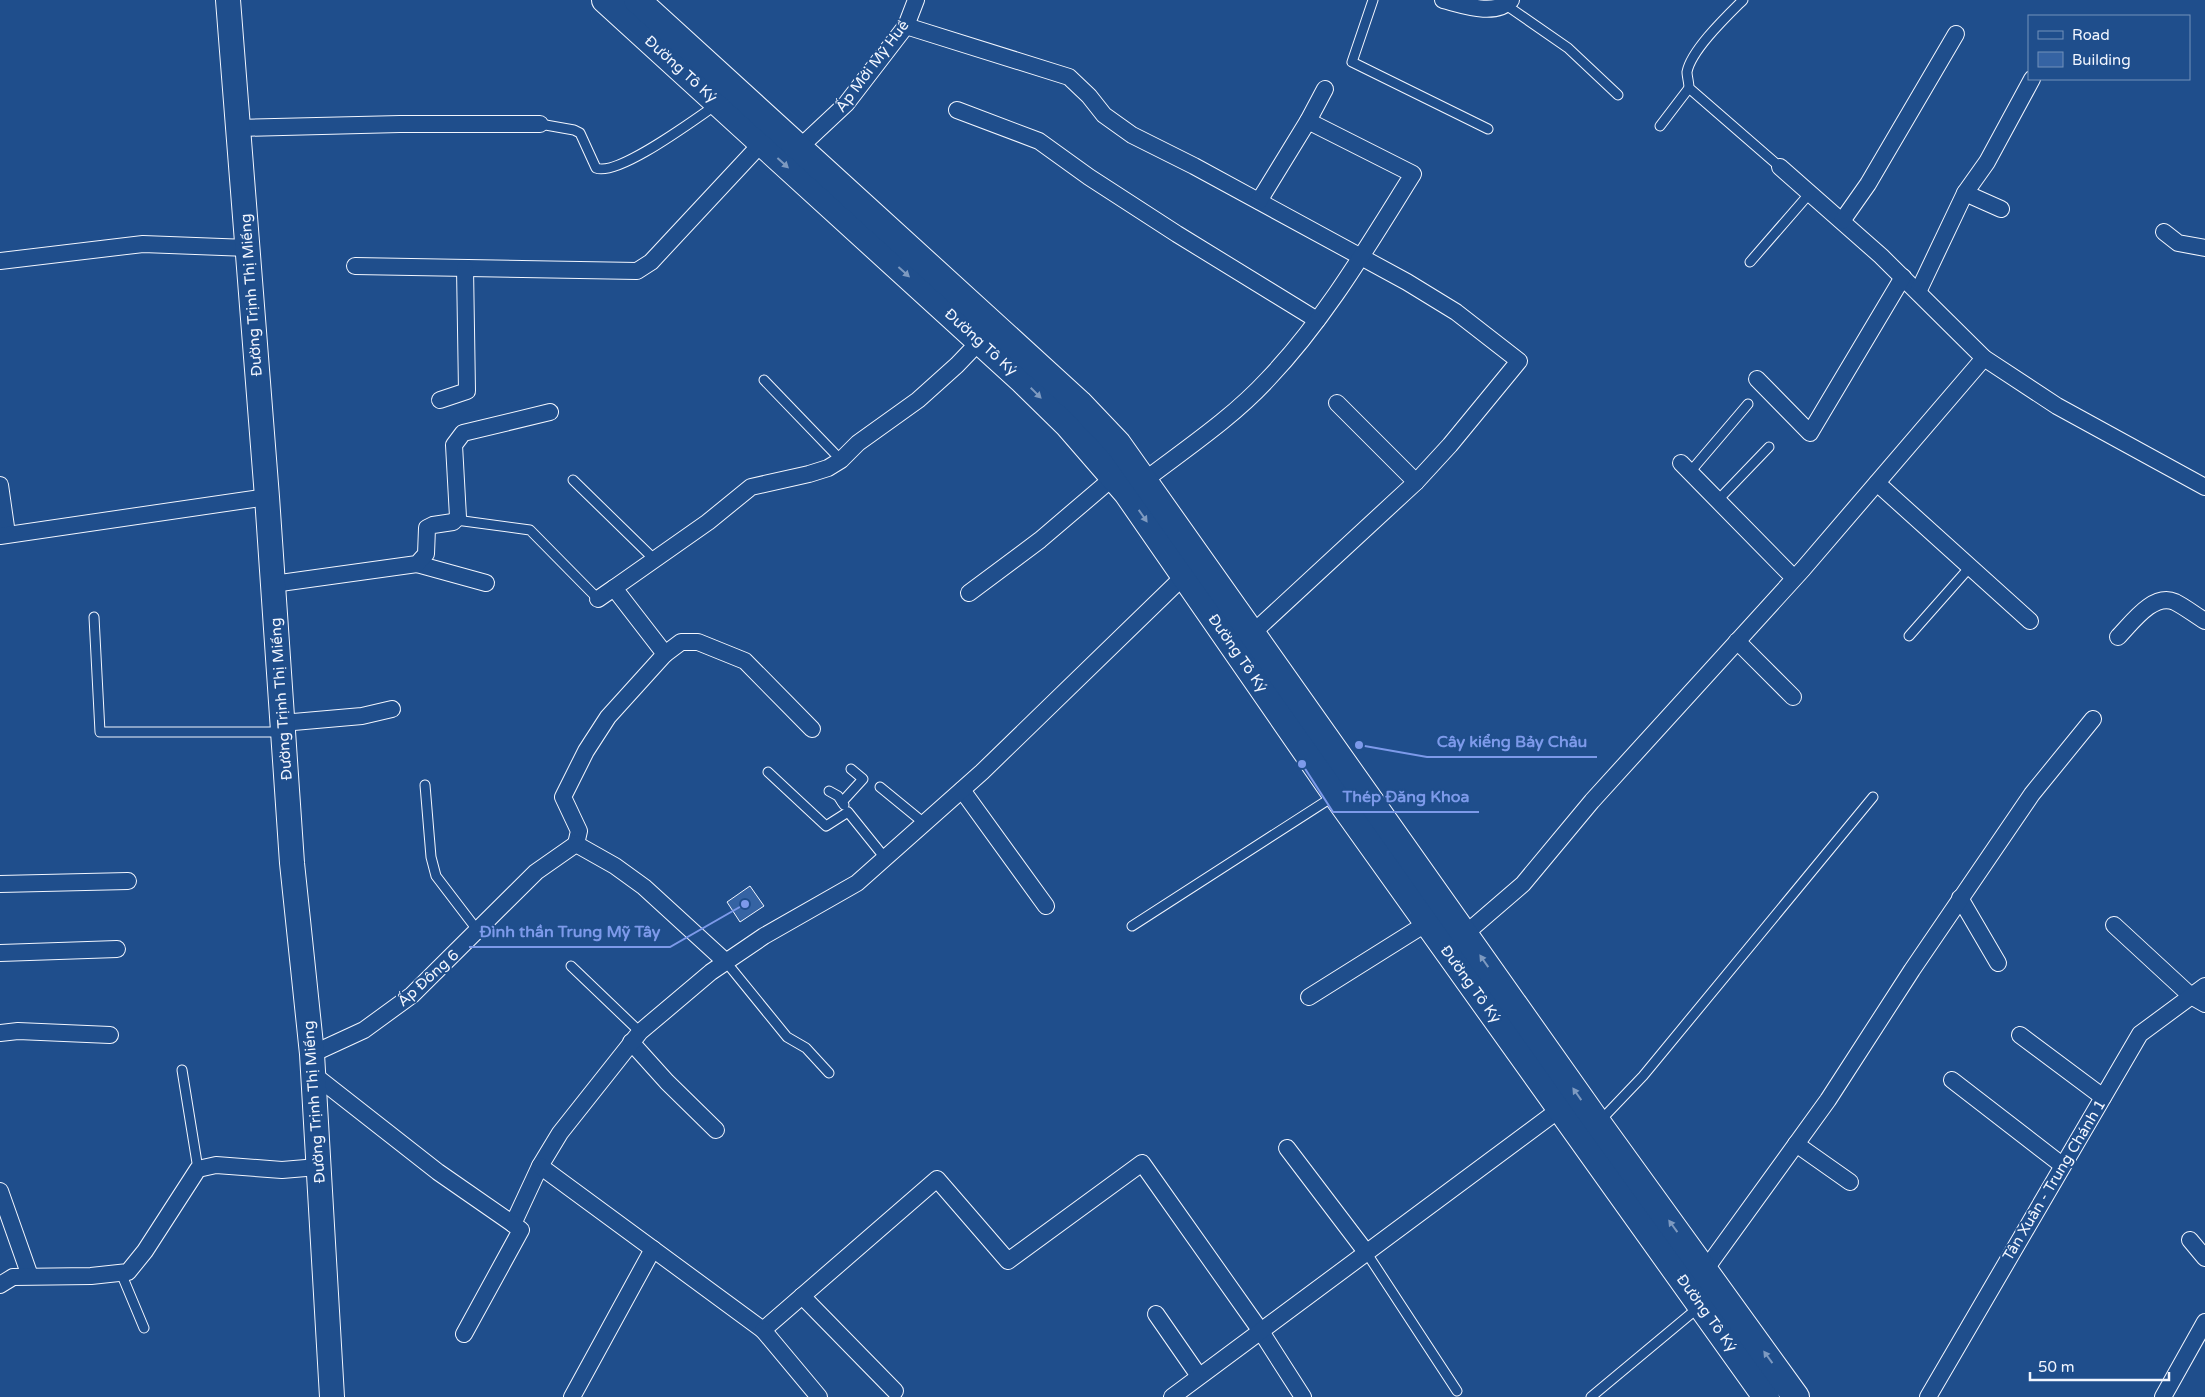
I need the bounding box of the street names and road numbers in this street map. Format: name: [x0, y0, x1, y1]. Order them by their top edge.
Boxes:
street label: Ấp Mới Mỹ Huề: [831, 16, 912, 116]
street label: Đường Tô Ký: [641, 32, 721, 106]
street label: Đường Trịnh Thị Miếng: [236, 213, 266, 377]
street label: Đường Tô Ký: [941, 305, 1021, 379]
street label: Đường Tô Ký: [1204, 610, 1272, 696]
street label: Đường Trịnh Thị Miếng: [266, 617, 296, 781]
street label: Đường Tô Ký: [1437, 942, 1505, 1026]
street label: Ấp Đông 6: [393, 945, 462, 1010]
street label: Đường Trịnh Thị Miếng: [299, 1020, 329, 1184]
street label: Tân Xuân - Trung Chánh 1: [1999, 1096, 2109, 1264]
street label: Đường Tô Ký: [1673, 1271, 1741, 1355]

